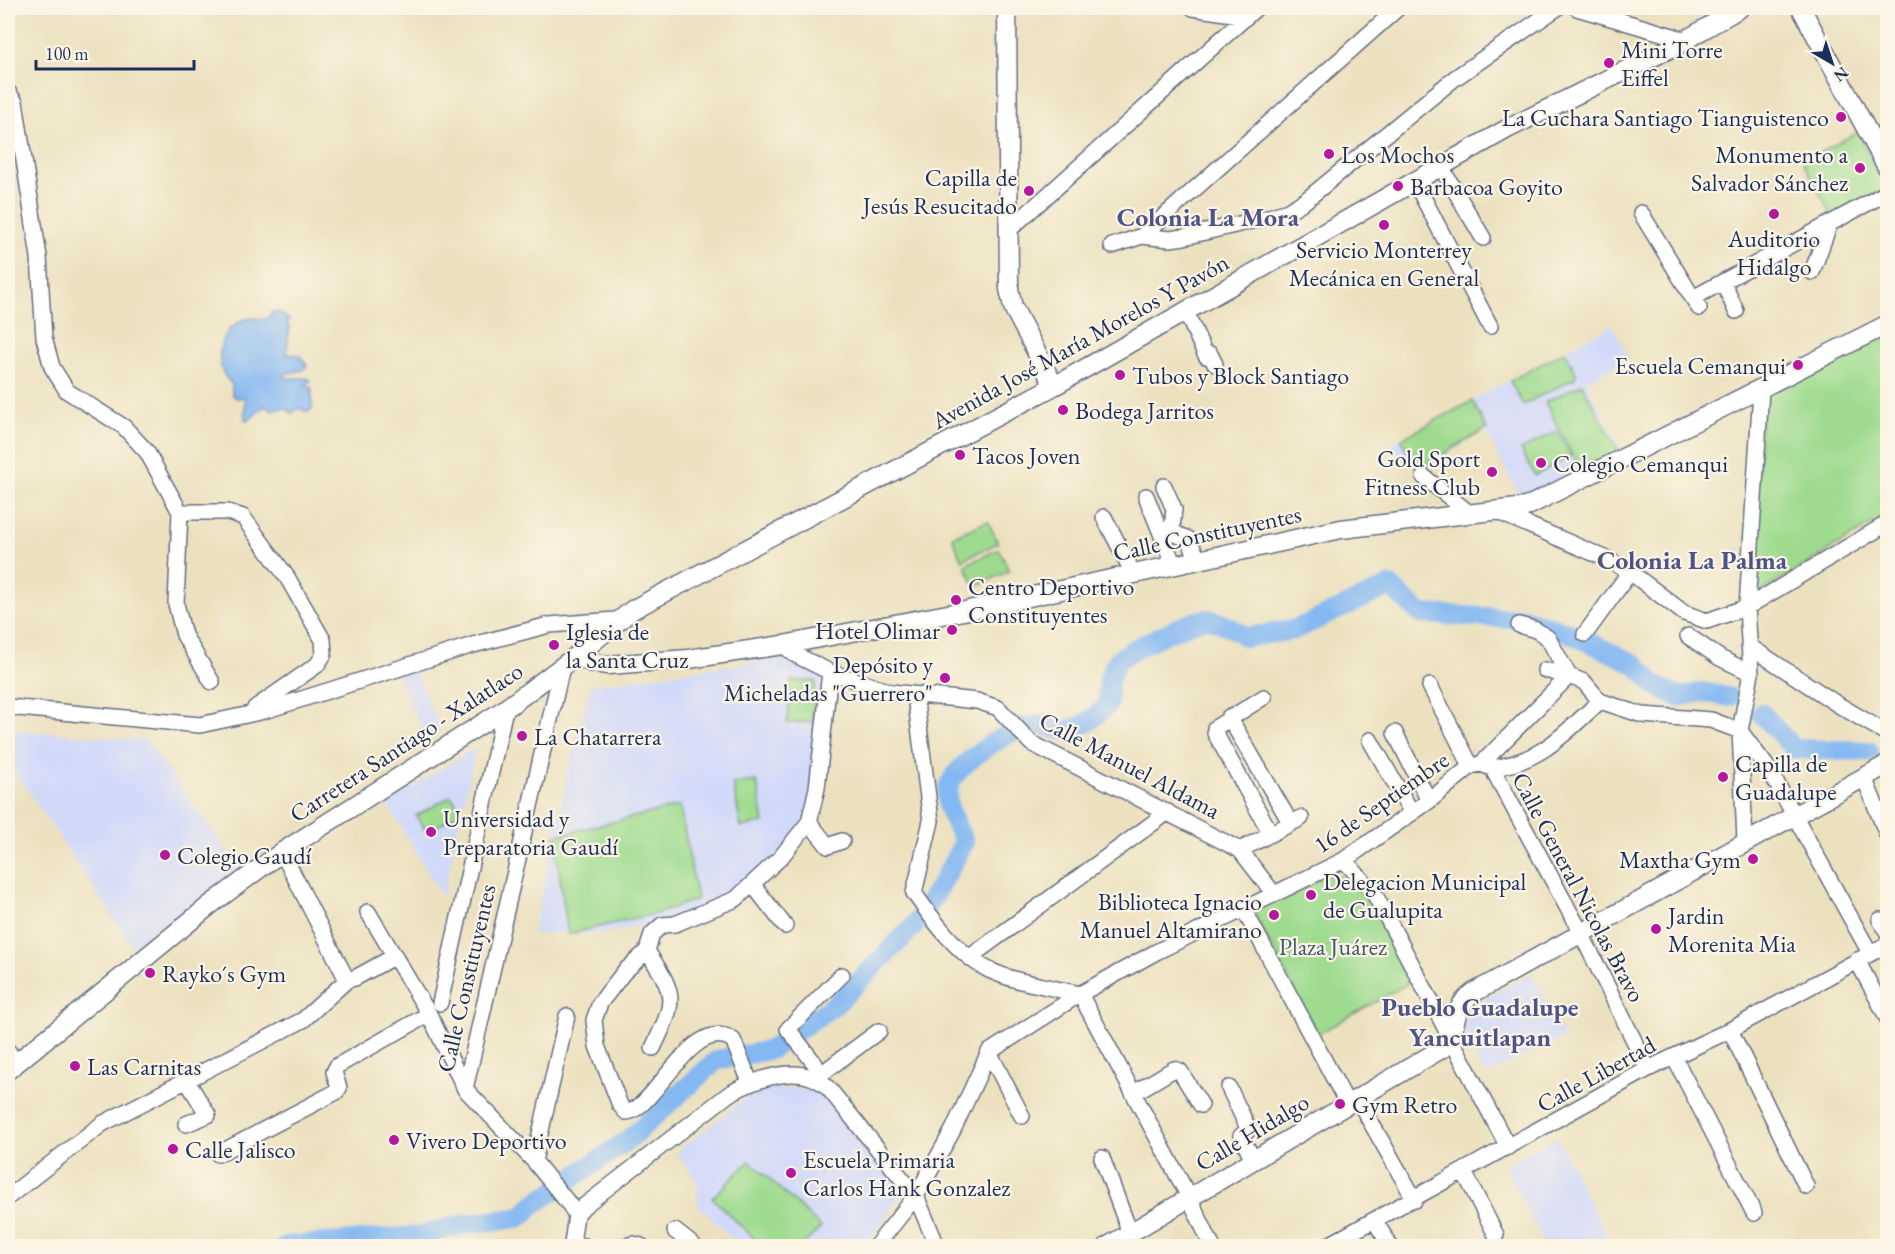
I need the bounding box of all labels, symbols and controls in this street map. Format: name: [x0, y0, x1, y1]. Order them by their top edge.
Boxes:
scale bar: [36, 33, 194, 71]
north arrow: [1802, 33, 1862, 93]
place label: Mini Torre Eiffel: [1621, 34, 1723, 93]
text: 100 m: [45, 42, 89, 65]
marker: Mini Torre Eiffel: [1602, 56, 1616, 70]
text: N: [1829, 62, 1853, 87]
place label: La Cuchara Santiago Tianguistenco: [1502, 102, 1829, 133]
marker: La Cuchara Santiago Tianguistenco: [1834, 110, 1848, 124]
place label: Los Mochos: [1341, 139, 1454, 170]
place label: Monumento a Salvador Sánchez: [1691, 139, 1848, 198]
marker: Los Mochos: [1322, 147, 1336, 161]
marker: Monumento a Salvador Sánchez: [1853, 161, 1867, 175]
place label: Capilla de Jesús Resucitado: [861, 162, 1017, 221]
place label: Barbacoa Goyito: [1410, 171, 1563, 202]
marker: Barbacoa Goyito: [1391, 179, 1405, 193]
marker: Capilla de Jesús Resucitado: [1022, 184, 1036, 198]
district label: Colonia La Mora: [1117, 200, 1300, 234]
marker: Auditorio Hidalgo: [1767, 207, 1781, 221]
marker: Servicio Monterrey Mecánica en General: [1377, 218, 1391, 232]
place label: Auditorio Hidalgo: [1727, 223, 1820, 282]
place label: Servicio Monterrey Mecánica en General: [1289, 234, 1480, 293]
street label: Avenida José María Morelos Y Pavón: [925, 246, 1234, 436]
place label: Escuela Cemanqui: [1614, 350, 1786, 381]
marker: Escuela Cemanqui: [1791, 358, 1805, 372]
place label: Tubos y Block Santiago: [1132, 360, 1349, 391]
marker: Tubos y Block Santiago: [1113, 368, 1127, 382]
place label: Bodega Jarritos: [1075, 395, 1214, 426]
marker: Bodega Jarritos: [1056, 403, 1070, 417]
place label: Tacos Joven: [972, 440, 1081, 471]
place label: Gold Sport Fitness Club: [1364, 443, 1480, 502]
marker: Tacos Joven: [953, 448, 967, 462]
place label: Colegio Cemanqui: [1553, 448, 1728, 479]
marker: Colegio Cemanqui: [1534, 456, 1548, 470]
marker: Gold Sport Fitness Club: [1485, 465, 1499, 479]
street label: Calle Constituyentes: [1110, 498, 1304, 568]
district label: Colonia La Palma: [1597, 543, 1788, 577]
place label: Centro Deportivo Constituyentes: [968, 571, 1134, 630]
marker: Centro Deportivo Constituyentes: [949, 593, 963, 607]
place label: Hotel Olimar: [815, 615, 940, 646]
place label: Iglesia de la Santa Cruz: [566, 616, 688, 675]
marker: Hotel Olimar: [945, 623, 959, 637]
marker: Iglesia de la Santa Cruz: [547, 638, 561, 652]
place label: Depósito y Micheladas "Guerrero": [724, 649, 933, 708]
street label: Carretera Santiago - Xalatlaco: [283, 655, 529, 829]
marker: Depósito y Micheladas "Guerrero": [938, 671, 952, 685]
street label: Calle Manuel Aldama: [1034, 704, 1226, 826]
place label: La Chatarrera: [534, 721, 662, 752]
marker: La Chatarrera: [515, 729, 529, 743]
street label: 16 de Septiembre: [1307, 744, 1455, 860]
place label: Capilla de Guadalupe: [1735, 748, 1837, 807]
street label: Calle General Nicolas Bravo: [1505, 767, 1653, 1007]
marker: Capilla de Guadalupe: [1716, 770, 1730, 784]
place label: Universidad y Preparatoria Gaudí: [443, 803, 618, 862]
marker: Universidad y Preparatoria Gaudí: [424, 825, 438, 839]
place label: Colegio Gaudí: [177, 840, 312, 871]
place label: Maxtha Gym: [1619, 844, 1741, 875]
marker: Colegio Gaudí: [158, 848, 172, 862]
marker: Maxtha Gym: [1746, 852, 1760, 866]
place label: Delegacion Municipal de Gualupita: [1323, 866, 1527, 925]
street label: Calle Constituyentes: [429, 881, 503, 1075]
place label: Biblioteca Ignacio Manuel Altamirano: [1080, 886, 1262, 945]
marker: Delegacion Municipal de Gualupita: [1304, 888, 1318, 902]
place label: Jardin Morenita Mia: [1666, 900, 1796, 959]
marker: Biblioteca Ignacio Manuel Altamirano: [1267, 908, 1281, 922]
marker: Jardin Morenita Mia: [1649, 922, 1663, 936]
park label: Plaza Juárez: [1279, 931, 1387, 962]
place label: Rayko´s Gym: [162, 958, 286, 989]
marker: Rayko´s Gym: [143, 966, 157, 980]
district label: Pueblo Guadalupe Yancuitlapan: [1381, 990, 1579, 1054]
street label: Calle Libertad: [1531, 1028, 1662, 1119]
place label: Las Carnitas: [87, 1051, 201, 1082]
marker: Las Carnitas: [68, 1059, 82, 1073]
street label: Calle Hidalgo: [1189, 1086, 1315, 1178]
place label: Gym Retro: [1352, 1089, 1458, 1120]
marker: Gym Retro: [1333, 1097, 1347, 1111]
place label: Vivero Deportivo: [406, 1125, 567, 1156]
marker: Vivero Deportivo: [387, 1133, 401, 1147]
place label: Calle Jalisco: [185, 1134, 296, 1165]
marker: Calle Jalisco: [166, 1142, 180, 1156]
place label: Escuela Primaria Carlos Hank Gonzalez: [803, 1144, 1010, 1203]
marker: Escuela Primaria Carlos Hank Gonzalez: [784, 1166, 798, 1180]

